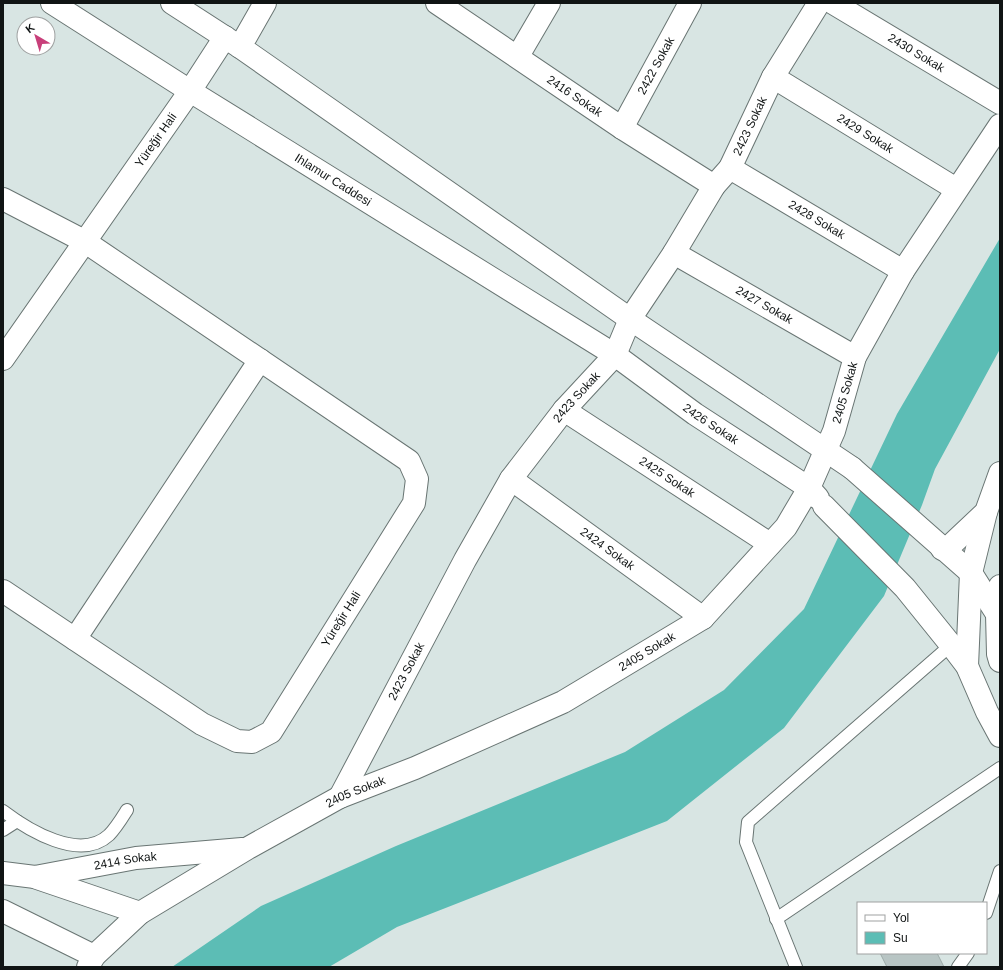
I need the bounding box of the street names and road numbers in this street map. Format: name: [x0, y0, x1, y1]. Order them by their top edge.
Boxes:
street label: 2430 Sokak: [885, 31, 948, 76]
street label: 2422 Sokak: [635, 34, 678, 97]
street label: 2416 Sokak: [544, 72, 606, 120]
street label: 2423 Sokak: [730, 93, 770, 158]
street label: Yüreğir Hali: [132, 110, 179, 170]
street label: 2429 Sokak: [834, 111, 897, 156]
street label: Ihlamur Caddesi: [292, 151, 374, 209]
street label: 2428 Sokak: [786, 197, 848, 242]
street label: 2427 Sokak: [733, 283, 796, 327]
street label: 2405 Sokak: [829, 359, 861, 425]
street label: 2423 Sokak: [550, 368, 604, 425]
street label: 2426 Sokak: [680, 401, 742, 448]
street label: 2425 Sokak: [637, 454, 698, 501]
street label: 2424 Sokak: [578, 524, 638, 574]
street label: Yüreğir Hali: [318, 589, 364, 649]
street label: 2405 Sokak: [616, 629, 679, 674]
street label: 2423 Sokak: [385, 639, 428, 703]
street label: 2405 Sokak: [323, 773, 388, 811]
street label: 2414 Sokak: [93, 849, 158, 873]

